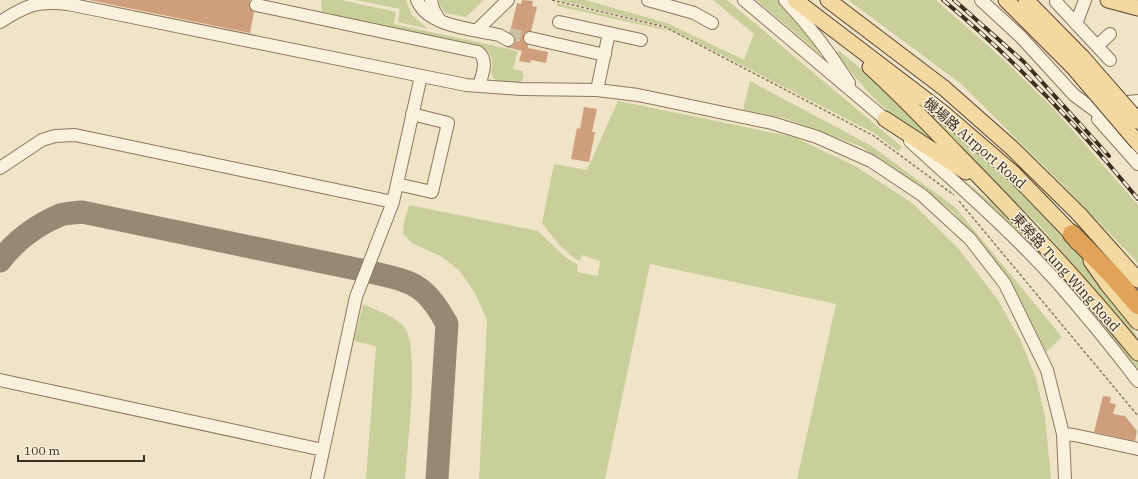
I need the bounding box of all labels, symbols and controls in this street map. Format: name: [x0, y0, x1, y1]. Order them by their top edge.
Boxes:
street label: 機場路 Airport Road: [920, 94, 1030, 193]
street label: 東榮路 Tung Wing Road: [1008, 209, 1124, 335]
scale bar: [18, 437, 144, 463]
text: 100 m: [24, 443, 60, 458]

